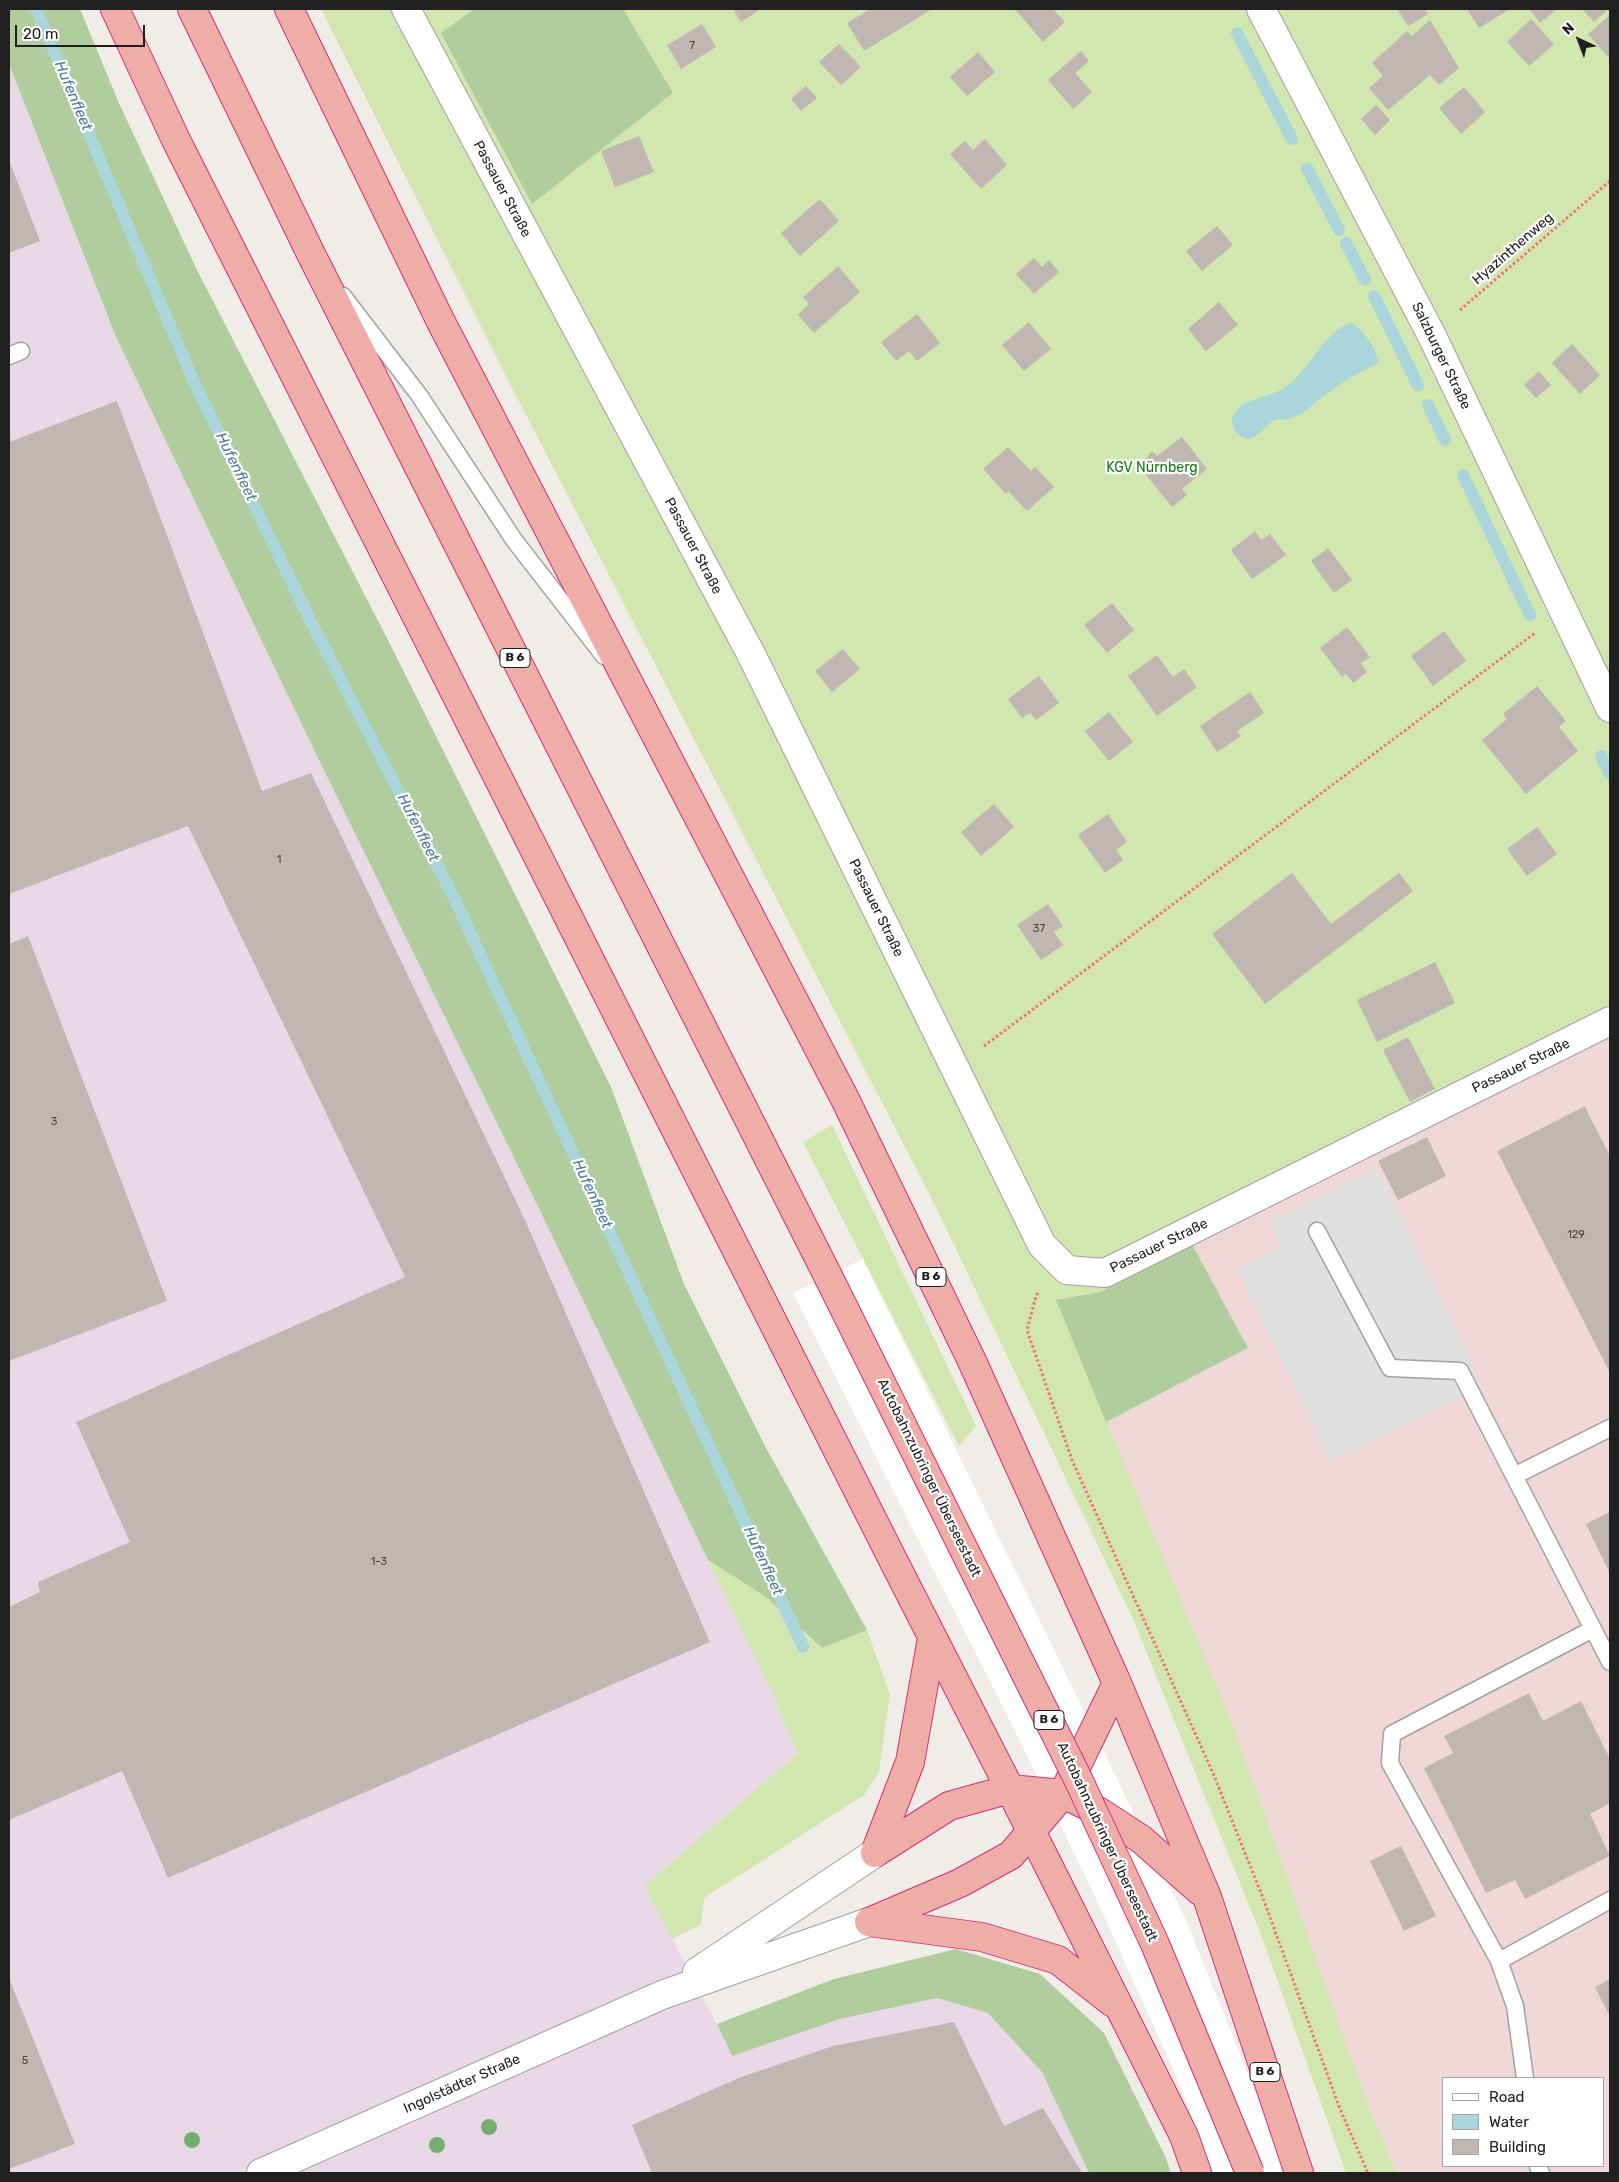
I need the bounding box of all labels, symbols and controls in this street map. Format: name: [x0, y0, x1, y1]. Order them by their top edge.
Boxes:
scale bar: [18, 15, 148, 47]
north arrow: [1554, 15, 1604, 65]
text: N: [1559, 19, 1578, 38]
text: 20 m: [23, 25, 58, 43]
house number: 7: [689, 39, 695, 53]
water label: Hufenfleet: [50, 58, 96, 134]
street label: Passauer Straße: [470, 138, 534, 240]
street label: Hyazinthenweg: [1469, 209, 1557, 289]
street label: Salzburger Straße: [1408, 300, 1474, 412]
water label: Hufenfleet: [212, 430, 260, 504]
park label: KGV Nürnberg: [1106, 460, 1198, 476]
street label: Passauer Straße: [661, 495, 725, 597]
road number: B 6: [500, 648, 530, 668]
water label: Hufenfleet: [393, 791, 443, 865]
house number: 1: [277, 853, 281, 867]
street label: Passauer Straße: [845, 856, 907, 960]
house number: 37: [1033, 922, 1045, 936]
street label: Passauer Straße: [1469, 1035, 1573, 1097]
house number: 3: [51, 1115, 57, 1129]
water label: Hufenfleet: [568, 1157, 616, 1231]
street label: Passauer Straße: [1107, 1215, 1211, 1277]
house number: 129: [1567, 1228, 1585, 1242]
road number: B 6: [916, 1268, 946, 1286]
street label: Autobahnzubringer Überseestadt: [874, 1376, 984, 1580]
water label: Hufenfleet: [739, 1524, 787, 1598]
house number: 1-3: [371, 1555, 387, 1569]
road number: B 6: [1034, 1710, 1064, 1730]
street label: Autobahnzubringer Überseestadt: [1053, 1739, 1161, 1945]
street label: Ingolstädter Straße: [401, 2051, 523, 2117]
house number: 5: [22, 2054, 28, 2068]
road number: B 6: [1250, 2062, 1280, 2082]
legend: [1442, 2077, 1604, 2167]
text: Road: [1489, 2088, 1525, 2106]
text: Water: [1489, 2113, 1529, 2131]
text: Building: [1489, 2138, 1546, 2156]

